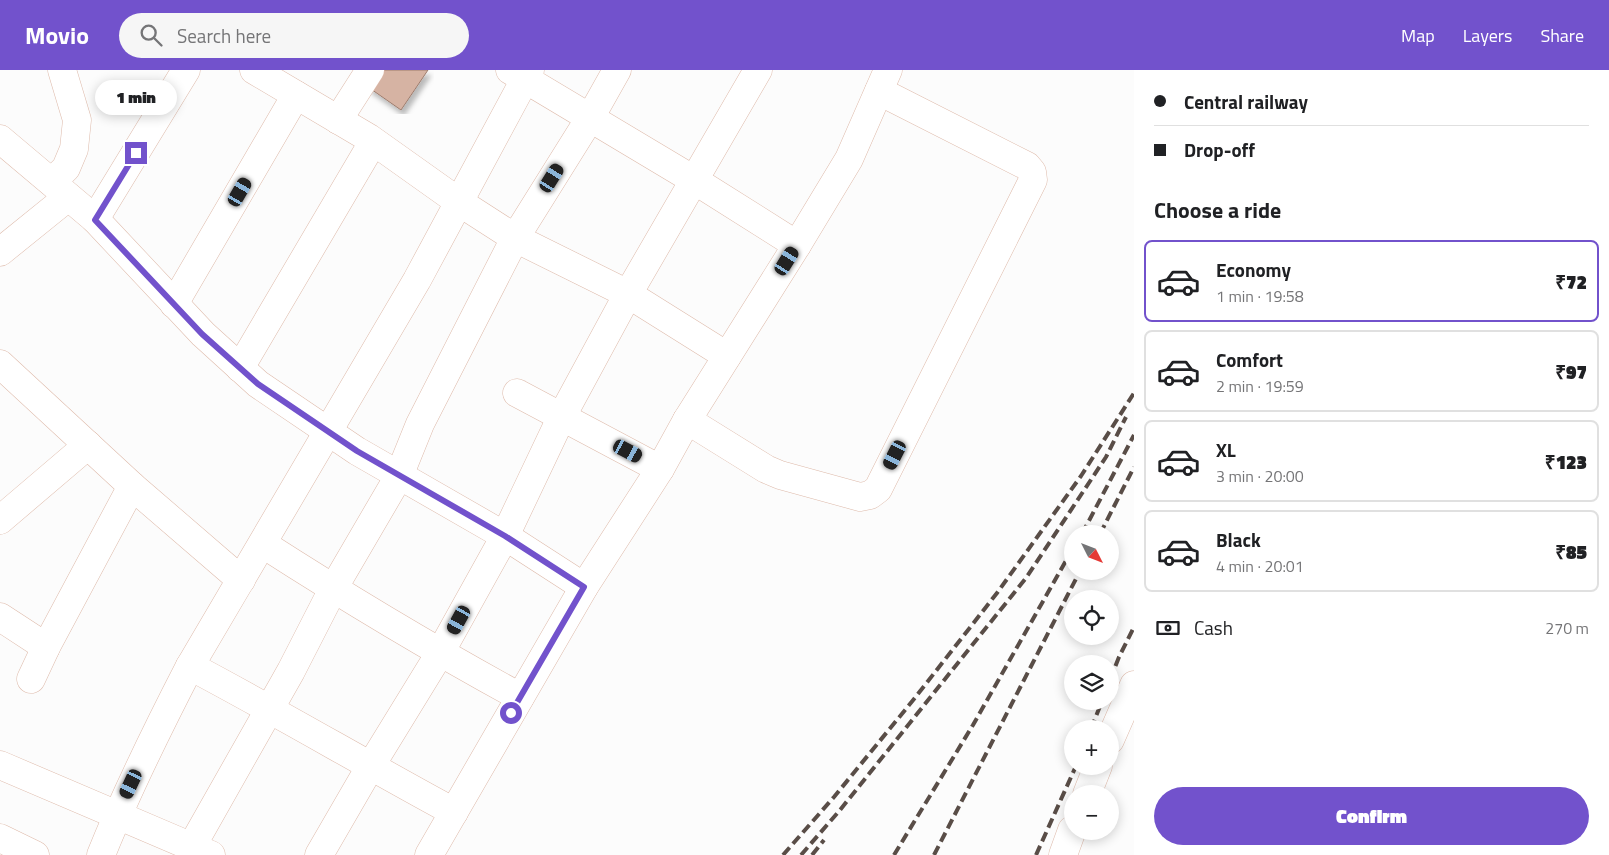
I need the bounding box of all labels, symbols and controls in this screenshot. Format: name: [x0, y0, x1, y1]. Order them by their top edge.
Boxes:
search box: [119, 13, 469, 58]
text: Movio: [25, 17, 89, 53]
icon: search: [137, 21, 165, 49]
text: Search here: [177, 21, 271, 50]
text: Map: [1401, 22, 1435, 49]
text: Layers: [1463, 22, 1512, 49]
text: Share: [1540, 22, 1584, 49]
callout: 1 min: [95, 81, 177, 116]
text: 1 min: [116, 85, 156, 109]
text: Central railway: [1184, 87, 1308, 116]
text: Drop-off: [1184, 135, 1255, 164]
route end: [125, 142, 147, 164]
car: [537, 161, 566, 195]
car: [226, 175, 253, 209]
text: Choose a ride: [1154, 193, 1281, 227]
car: [772, 244, 801, 278]
text: Economy: [1216, 255, 1291, 284]
icon: car: [1156, 259, 1201, 304]
text: ₹72: [1555, 267, 1587, 296]
text: 1 min · 19:58: [1216, 284, 1304, 308]
text: Comfort: [1216, 345, 1283, 374]
icon: car: [1156, 349, 1201, 394]
text: ₹97: [1555, 357, 1587, 386]
text: 2 min · 19:59: [1216, 374, 1304, 398]
text: XL: [1216, 435, 1236, 464]
car: [611, 437, 644, 465]
car: [881, 438, 908, 472]
icon: car: [1156, 439, 1201, 484]
text: ₹123: [1545, 447, 1587, 476]
text: 3 min · 20:00: [1216, 464, 1304, 488]
north arrow: [1064, 525, 1119, 580]
map controls: [1064, 525, 1119, 840]
text: Black: [1216, 525, 1261, 554]
icon: car: [1156, 529, 1201, 574]
text: ₹85: [1555, 537, 1587, 566]
text: 4 min · 20:01: [1216, 554, 1304, 578]
button: locate: [1064, 590, 1119, 645]
car: [445, 603, 472, 637]
text: Cash: [1194, 613, 1233, 642]
icon: cash: [1154, 614, 1182, 642]
text: 270 m: [1545, 616, 1589, 640]
button: layers: [1064, 655, 1119, 710]
route start: [500, 702, 522, 724]
button: +: [1064, 720, 1119, 775]
car: [117, 767, 144, 801]
button: −: [1064, 785, 1119, 840]
button: Confirm: [1154, 787, 1589, 845]

